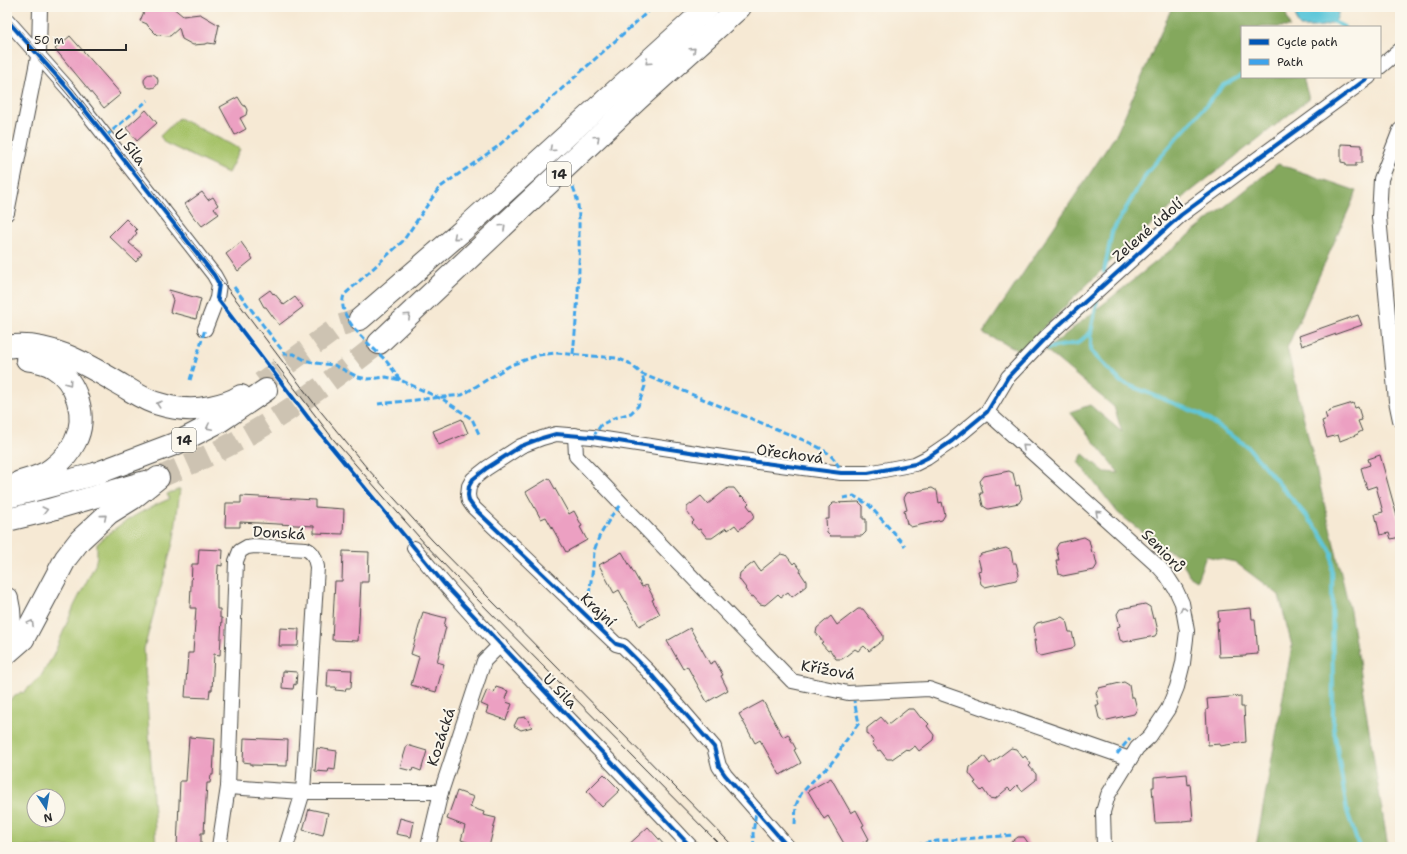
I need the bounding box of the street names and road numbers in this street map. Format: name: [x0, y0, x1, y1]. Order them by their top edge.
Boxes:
street label: U Sila: [109, 125, 151, 170]
road number: 14: [547, 162, 571, 186]
street label: Zelené údolí: [1108, 193, 1188, 266]
road number: 14: [172, 428, 196, 452]
street label: Ořechová: [755, 439, 826, 469]
street label: Donská: [252, 522, 306, 544]
street label: Seniorů: [1137, 525, 1189, 577]
street label: Krajní: [576, 588, 620, 632]
street label: Křížová: [799, 655, 857, 685]
street label: U Sila: [538, 669, 582, 713]
street label: Kozácká: [422, 705, 460, 769]

